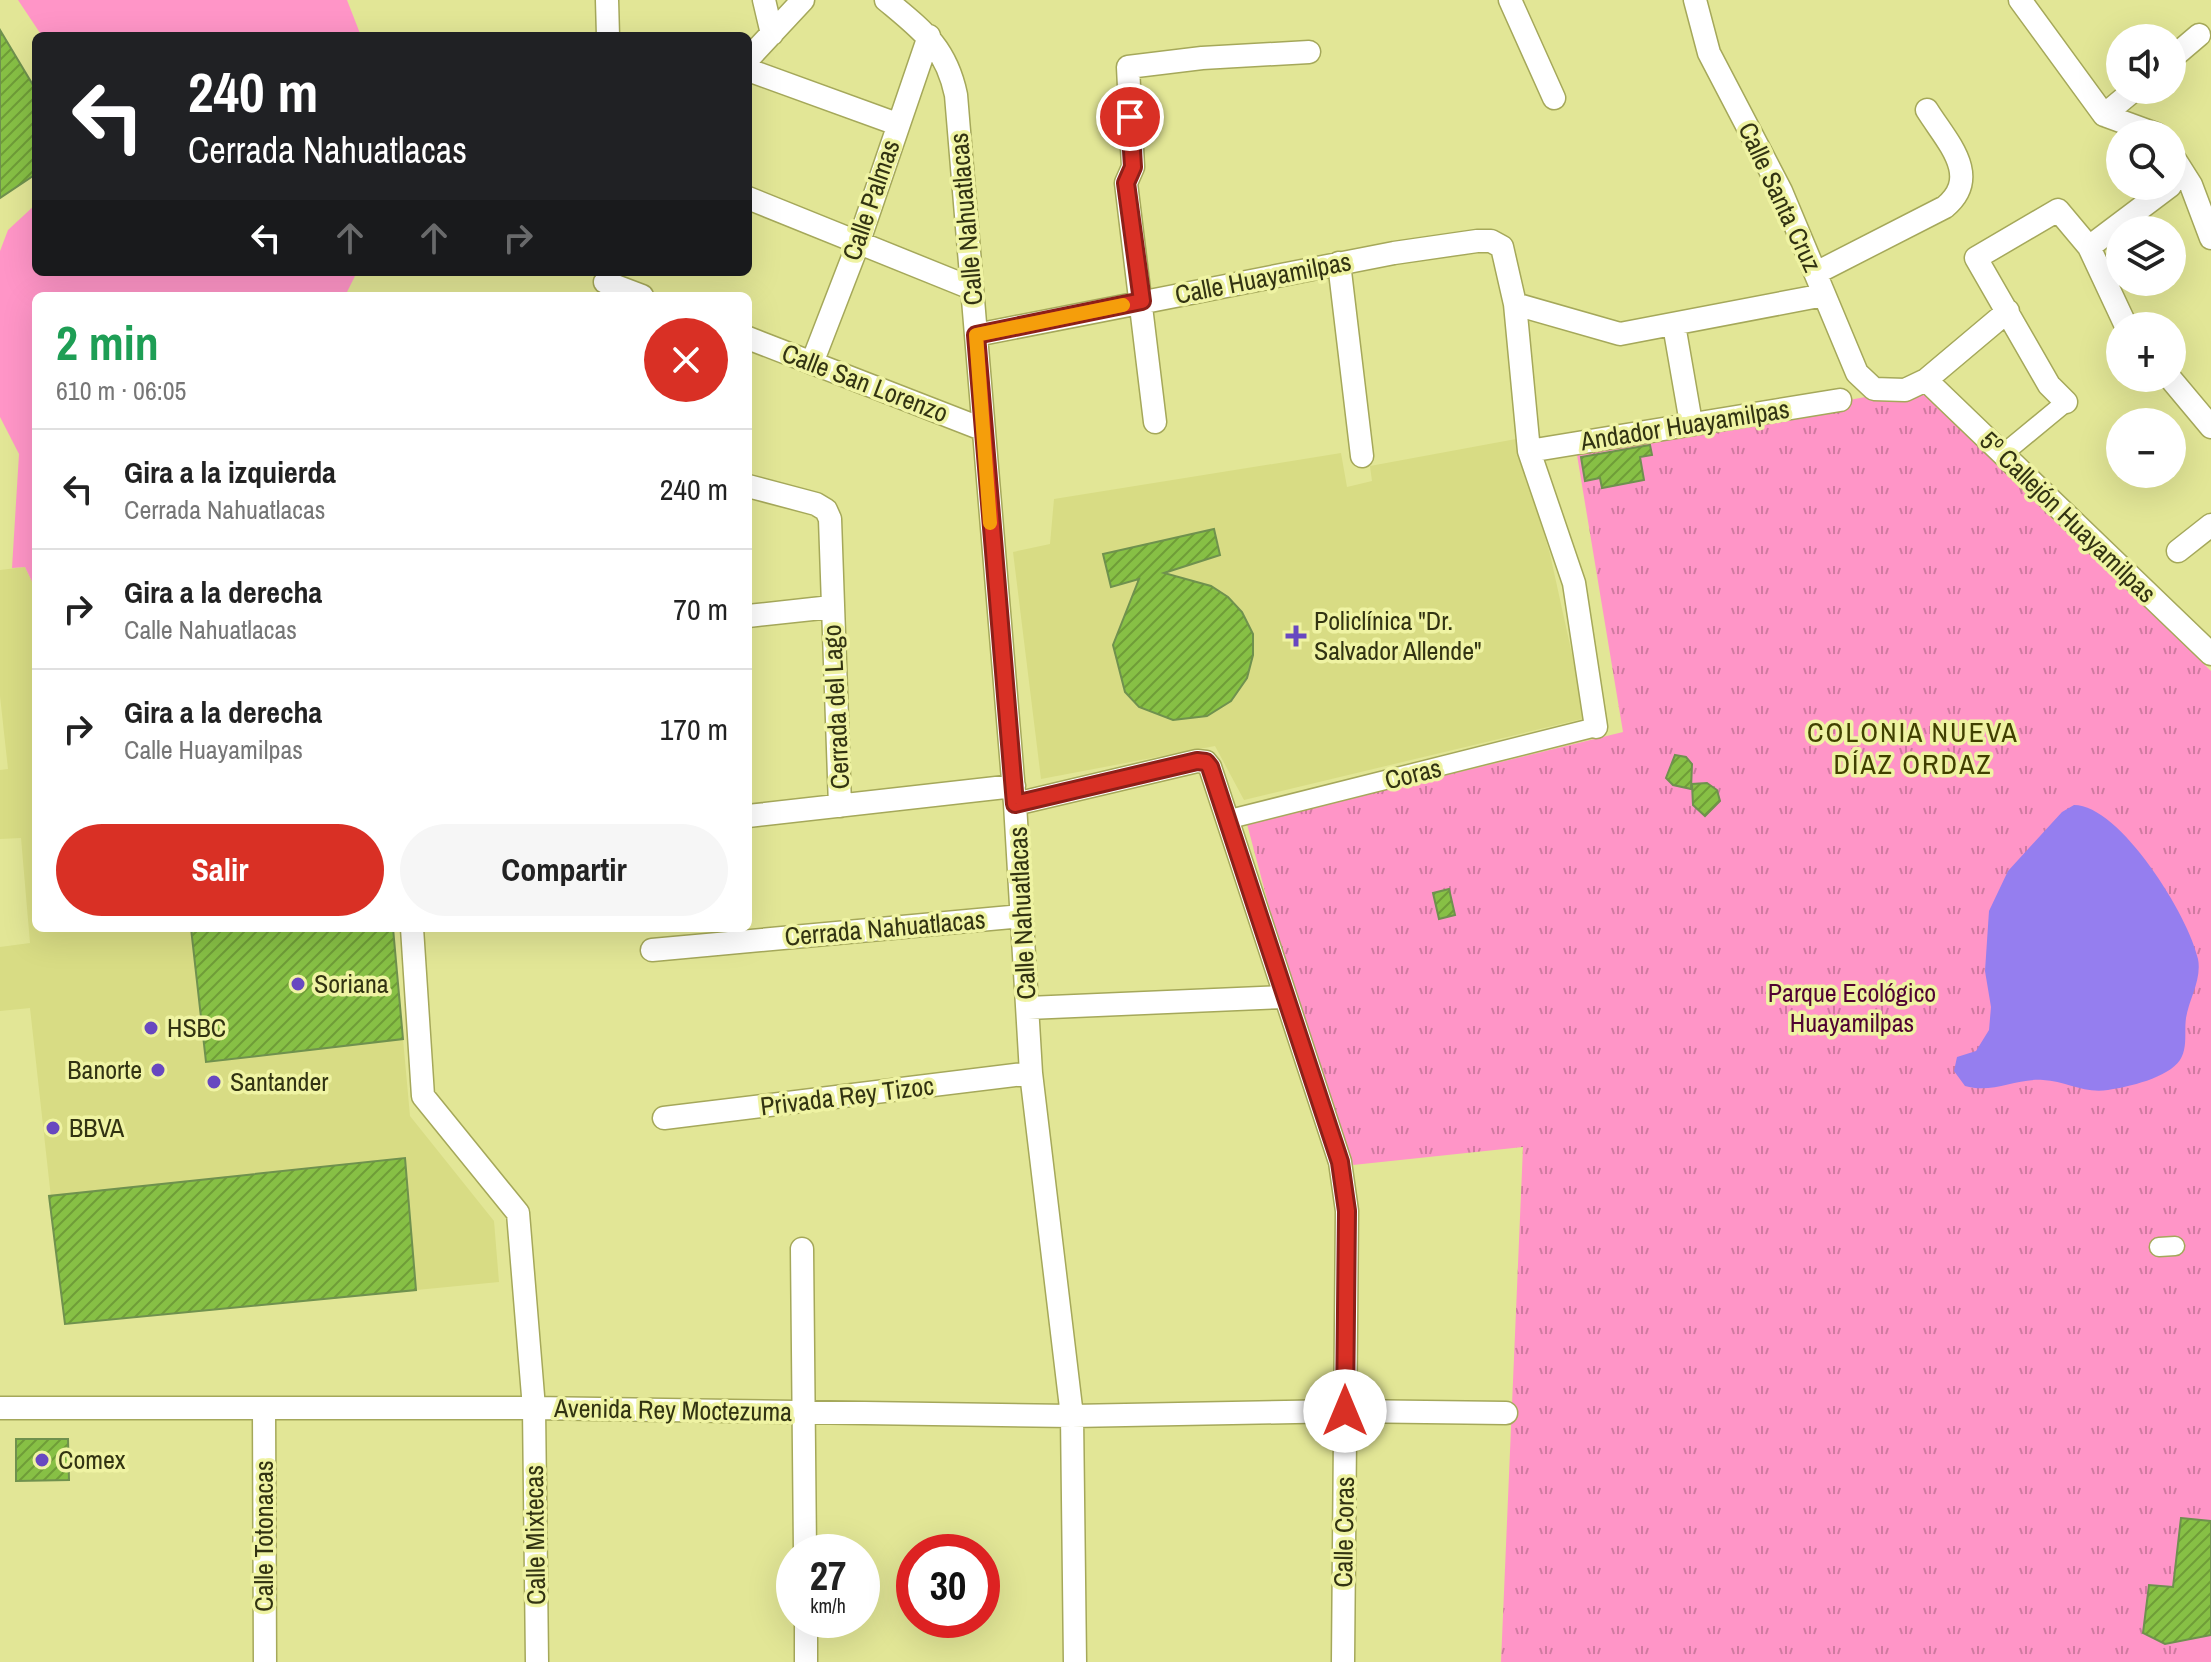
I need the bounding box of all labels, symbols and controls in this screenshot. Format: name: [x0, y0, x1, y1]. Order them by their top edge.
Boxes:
map controls: [2106, 24, 2186, 488]
button: sound: [2106, 24, 2186, 104]
text: 240 m: [188, 54, 318, 129]
icon: left: [56, 64, 160, 168]
pin: [1096, 83, 1164, 151]
icon: arrive: [1108, 95, 1152, 139]
street label: Calle Santa Cruz: [1731, 116, 1830, 277]
button: search: [2106, 120, 2186, 200]
text: Cerrada Nahuatlacas: [188, 126, 467, 174]
street label: Calle Nahuatlacas: [941, 131, 990, 307]
street label: Calle Palmas: [834, 135, 908, 265]
icon: left: [244, 216, 288, 260]
icon: ahead: [328, 216, 372, 260]
icon: ahead: [412, 216, 456, 260]
icon: right: [496, 216, 540, 260]
button: layers: [2106, 216, 2186, 296]
street label: Calle Huayamilpas: [1172, 243, 1354, 312]
text: 2 min: [56, 310, 159, 375]
button: +: [2106, 312, 2186, 392]
button: close: [644, 318, 728, 402]
street label: Calle San Lorenzo: [777, 335, 953, 430]
text: 610 m · 06:05: [56, 373, 186, 408]
street label: Andador Huayamilpas: [1577, 391, 1792, 458]
button: −: [2106, 408, 2186, 488]
street label: 5º Callejón Huayamilpas: [1972, 423, 2164, 610]
text: Gira a la izquierda: [124, 452, 336, 492]
icon: left: [56, 467, 100, 511]
text: 240 m: [660, 469, 728, 509]
text: Cerrada Nahuatlacas: [124, 492, 325, 527]
text: Gira a la derecha: [124, 572, 322, 612]
icon: right: [56, 587, 100, 631]
text: 70 m: [673, 589, 728, 629]
place label: Policlínica "Dr. Salvador Allende": [1314, 603, 1482, 668]
text: Calle Nahuatlacas: [124, 612, 297, 647]
street label: Cerrada del Lago: [814, 624, 857, 790]
marker: Policlínica "Dr. Salvador Allende": [1285, 625, 1307, 647]
text: Gira a la derecha: [124, 692, 322, 732]
icon: right: [56, 707, 100, 751]
text: 170 m: [660, 709, 728, 749]
district label: COLONIA NUEVA DÍAZ ORDAZ: [1807, 713, 2019, 783]
text: Calle Huayamilpas: [124, 732, 303, 767]
street label: Coras: [1381, 750, 1445, 797]
button: Salir: [56, 824, 384, 916]
button: Compartir: [400, 824, 728, 916]
street label: Calle Nahuatlacas: [999, 826, 1044, 1000]
street label: Cerrada Nahuatlacas: [783, 901, 987, 954]
place label: Soriana: [314, 966, 389, 1001]
marker: Soriana: [289, 975, 307, 993]
park label: Parque Ecológico Huayamilpas: [1768, 975, 1936, 1040]
place label: HSBC: [167, 1010, 226, 1045]
marker: HSBC: [142, 1019, 160, 1037]
place label: Banorte: [67, 1052, 142, 1087]
marker: Banorte: [149, 1061, 167, 1079]
place label: Santander: [230, 1064, 328, 1099]
street label: Privada Rey Tizoc: [758, 1067, 936, 1124]
marker: Santander: [205, 1073, 223, 1091]
place label: BBVA: [69, 1110, 125, 1145]
marker: BBVA: [44, 1119, 62, 1137]
position arrow: [1303, 1369, 1387, 1453]
street label: Avenida Rey Moctezuma: [553, 1390, 792, 1429]
place label: Comex: [58, 1442, 126, 1477]
marker: Comex: [33, 1451, 51, 1469]
street label: Calle Totonacas: [246, 1460, 281, 1612]
street label: Calle Mixtecas: [516, 1465, 553, 1605]
street label: Calle Coras: [1325, 1476, 1362, 1588]
speed limit sign: 30: [896, 1534, 1000, 1638]
text: 27: [810, 1549, 846, 1602]
text: km/h: [810, 1592, 846, 1619]

